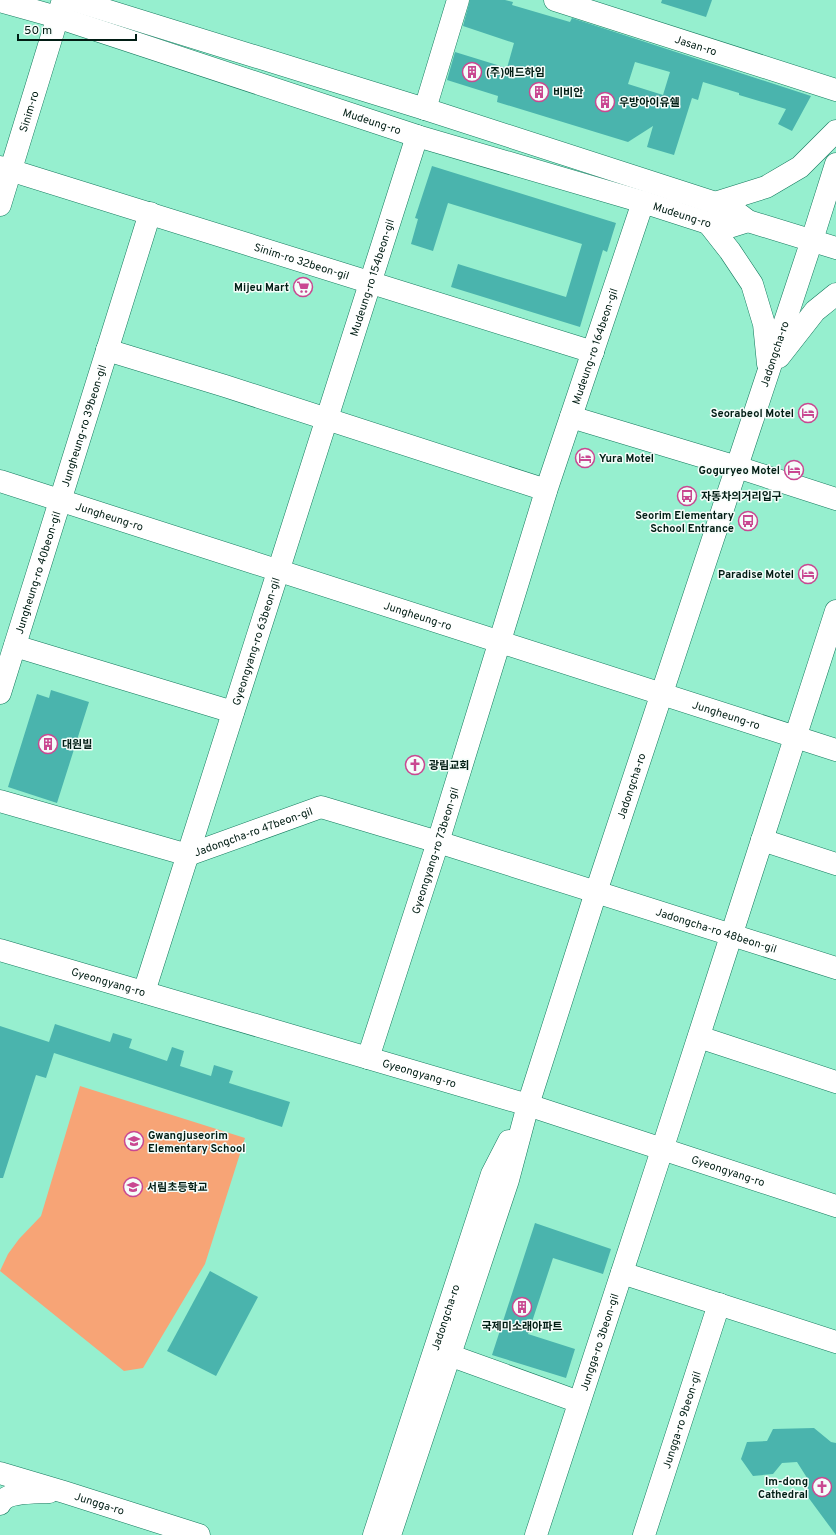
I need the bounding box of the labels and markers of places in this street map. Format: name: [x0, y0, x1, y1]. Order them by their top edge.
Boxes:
building icon: (주)애드하임: [461, 61, 483, 83]
place label: (주)애드하임: [486, 66, 545, 80]
building icon: 비비안: [528, 81, 550, 103]
place label: 비비안: [553, 86, 583, 100]
building icon: 우방아이유쉘: [594, 91, 616, 113]
place label: 우방아이유쉘: [619, 96, 680, 110]
supermarket icon: Mijeu Mart: [292, 276, 314, 298]
place label: Mijeu Mart: [234, 281, 289, 295]
hotel icon: Seorabeol Motel: [797, 402, 819, 424]
place label: Seorabeol Motel: [711, 407, 794, 421]
hotel icon: Yura Motel: [574, 447, 596, 469]
place label: Yura Motel: [599, 452, 654, 466]
hotel icon: Goguryeo Motel: [783, 459, 805, 481]
place label: Goguryeo Motel: [699, 464, 780, 478]
bus stop icon: 자동차의거리입구: [676, 485, 698, 507]
place label: 자동차의거리입구: [701, 490, 782, 504]
place label: Seorim Elementary School Entrance: [635, 509, 734, 536]
bus stop icon: Seorim Elementary School Entrance: [737, 510, 759, 532]
hotel icon: Paradise Motel: [797, 563, 819, 585]
place label: Paradise Motel: [718, 568, 794, 582]
building icon: 대원빌: [37, 733, 59, 755]
place label: 대원빌: [62, 738, 92, 752]
church icon: 광림교회: [404, 754, 426, 776]
place label: 광림교회: [429, 759, 469, 773]
place label: Gwangjuseorim Elementary School: [148, 1129, 245, 1156]
school or university icon: Gwangjuseorim Elementary School: [123, 1130, 145, 1152]
school or university icon: 서림초등학교: [122, 1176, 144, 1198]
place label: 서림초등학교: [147, 1181, 208, 1195]
building icon: 국제미소래아파트: [511, 1296, 533, 1318]
place label: 국제미소래아파트: [482, 1320, 562, 1334]
place label: Im-dong Cathedral: [758, 1475, 808, 1502]
church icon: Im-dong Cathedral: [811, 1476, 833, 1498]

